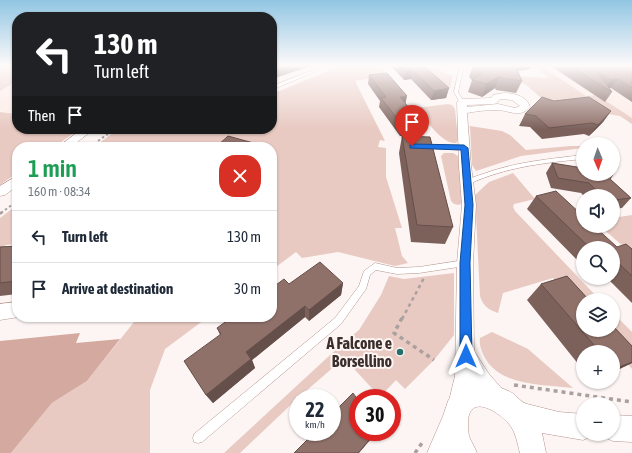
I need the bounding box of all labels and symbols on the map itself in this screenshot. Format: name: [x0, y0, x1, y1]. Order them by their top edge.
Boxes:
pin: [395, 105, 429, 146]
north arrow: [576, 137, 620, 181]
place label: A Falcone e Borsellino: [325, 334, 392, 370]
position arrow: [445, 335, 487, 377]
marker: A Falcone e Borsellino: [395, 347, 405, 357]
speed limit sign: 30: [349, 389, 401, 441]

